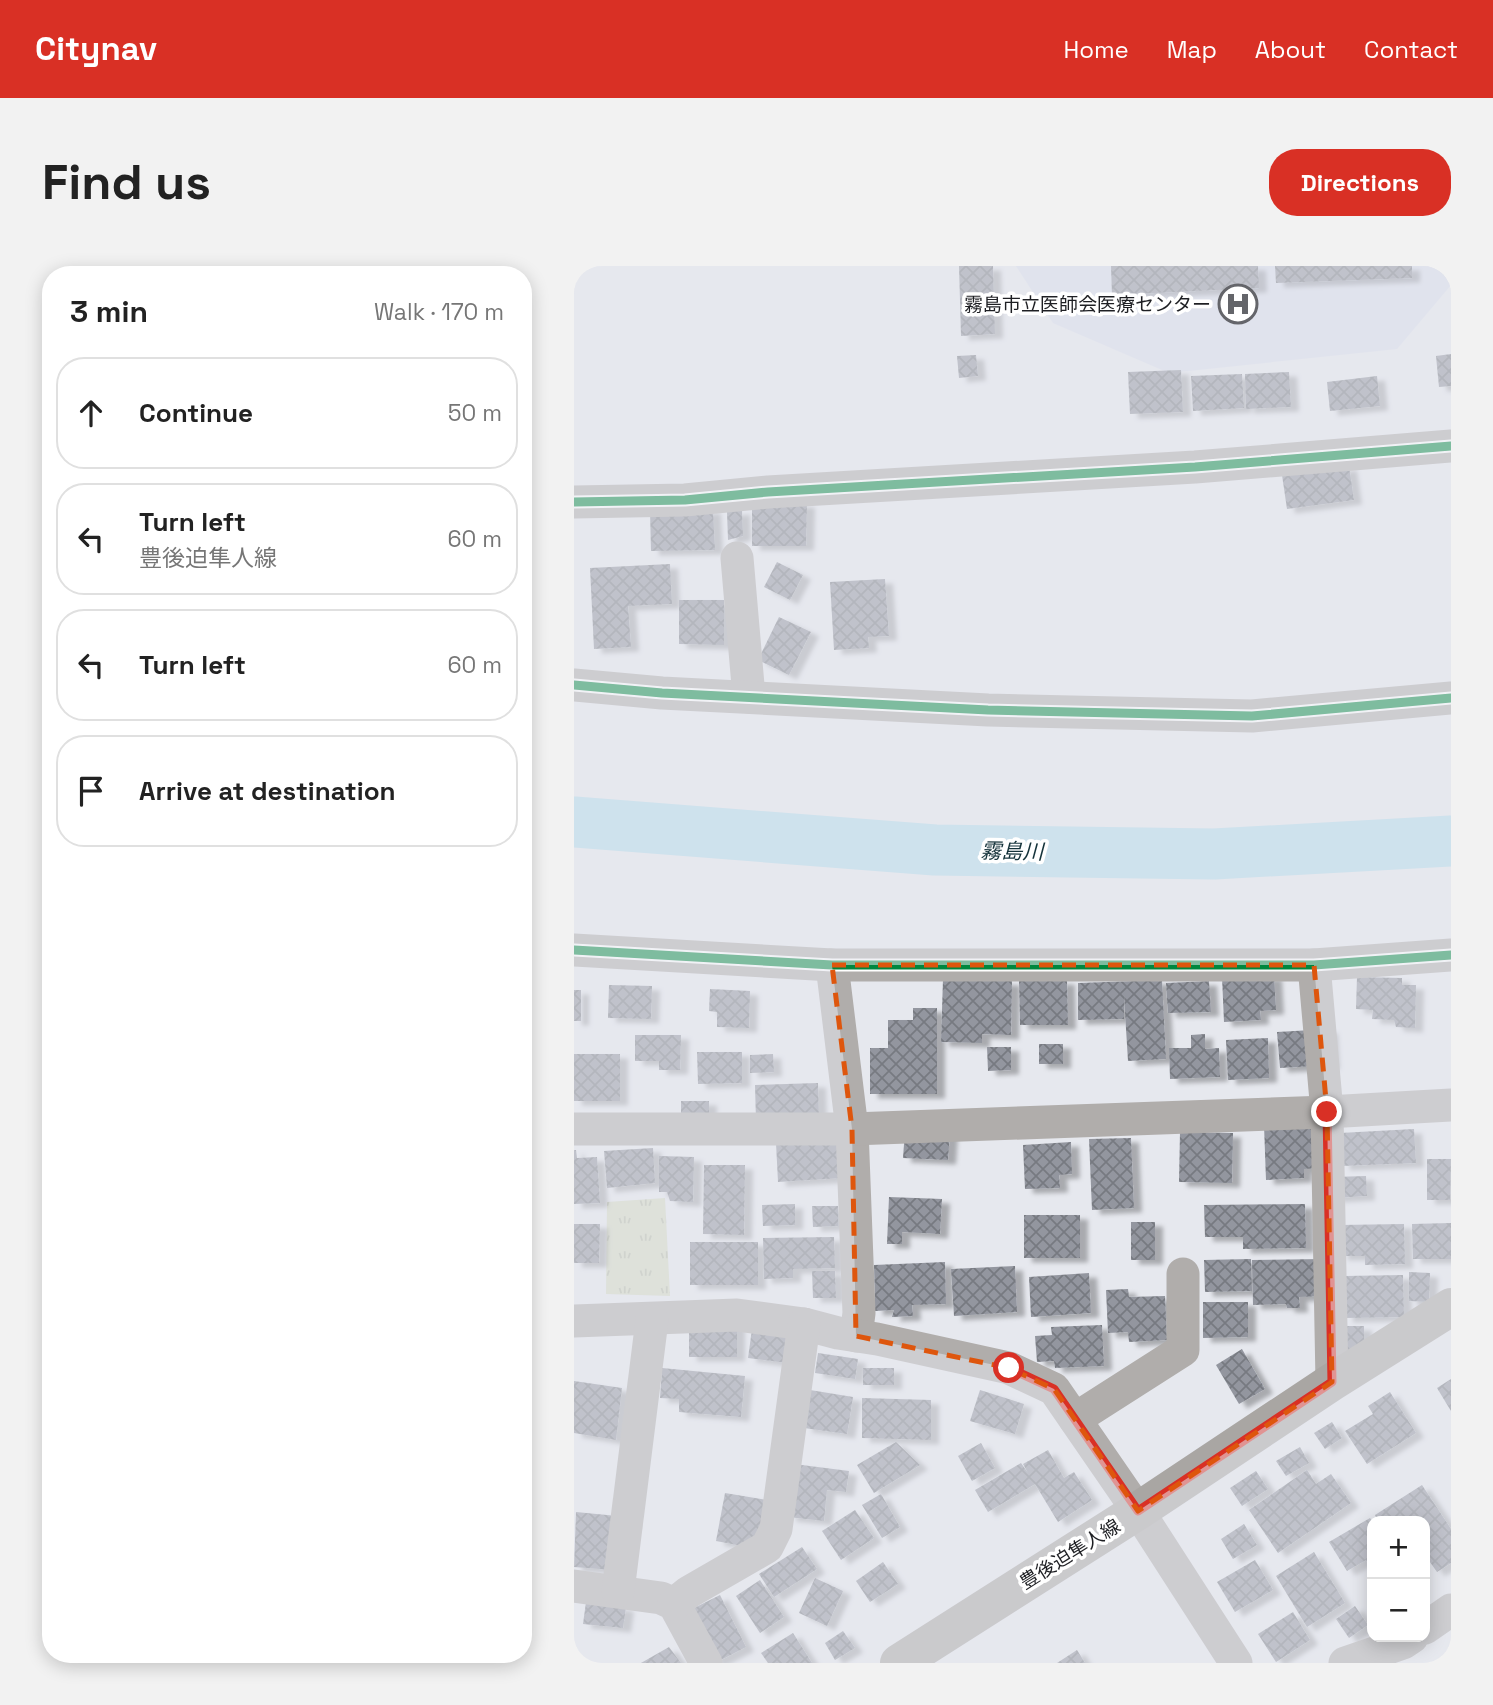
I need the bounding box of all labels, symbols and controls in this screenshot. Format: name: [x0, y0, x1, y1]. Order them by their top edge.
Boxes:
text: Citynav: [35, 28, 157, 70]
text: Home: [1063, 34, 1129, 65]
text: Map: [1167, 34, 1217, 65]
text: About: [1255, 34, 1326, 65]
text: Contact: [1364, 34, 1458, 65]
button: Directions: [1269, 149, 1451, 216]
text: Find us: [42, 151, 211, 213]
hospital icon: 霧島市立医師会医療センター: [1217, 283, 1259, 325]
text: 3 min: [70, 292, 148, 331]
place label: 霧島市立医師会医療センター: [964, 292, 1211, 317]
text: Walk · 170 m: [374, 297, 504, 327]
icon: ahead: [72, 394, 110, 432]
text: Continue: [139, 396, 253, 430]
text: 50 m: [448, 398, 502, 428]
text: Turn left: [139, 505, 246, 539]
icon: left: [72, 520, 110, 558]
text: 60 m: [447, 524, 502, 554]
text: 豊後迫隼人線: [139, 543, 277, 573]
icon: left: [72, 646, 110, 684]
text: Turn left: [139, 648, 246, 682]
text: 60 m: [447, 650, 502, 680]
icon: arrive: [72, 772, 110, 810]
text: Arrive at destination: [139, 774, 396, 808]
water label: 霧島川: [980, 837, 1046, 865]
route end: [1311, 1096, 1342, 1127]
route start: [993, 1352, 1024, 1383]
street label: 豊後迫隼人線: [1015, 1513, 1125, 1595]
map controls: [1367, 1516, 1430, 1642]
button: +: [1367, 1516, 1430, 1579]
button: −: [1367, 1579, 1430, 1642]

